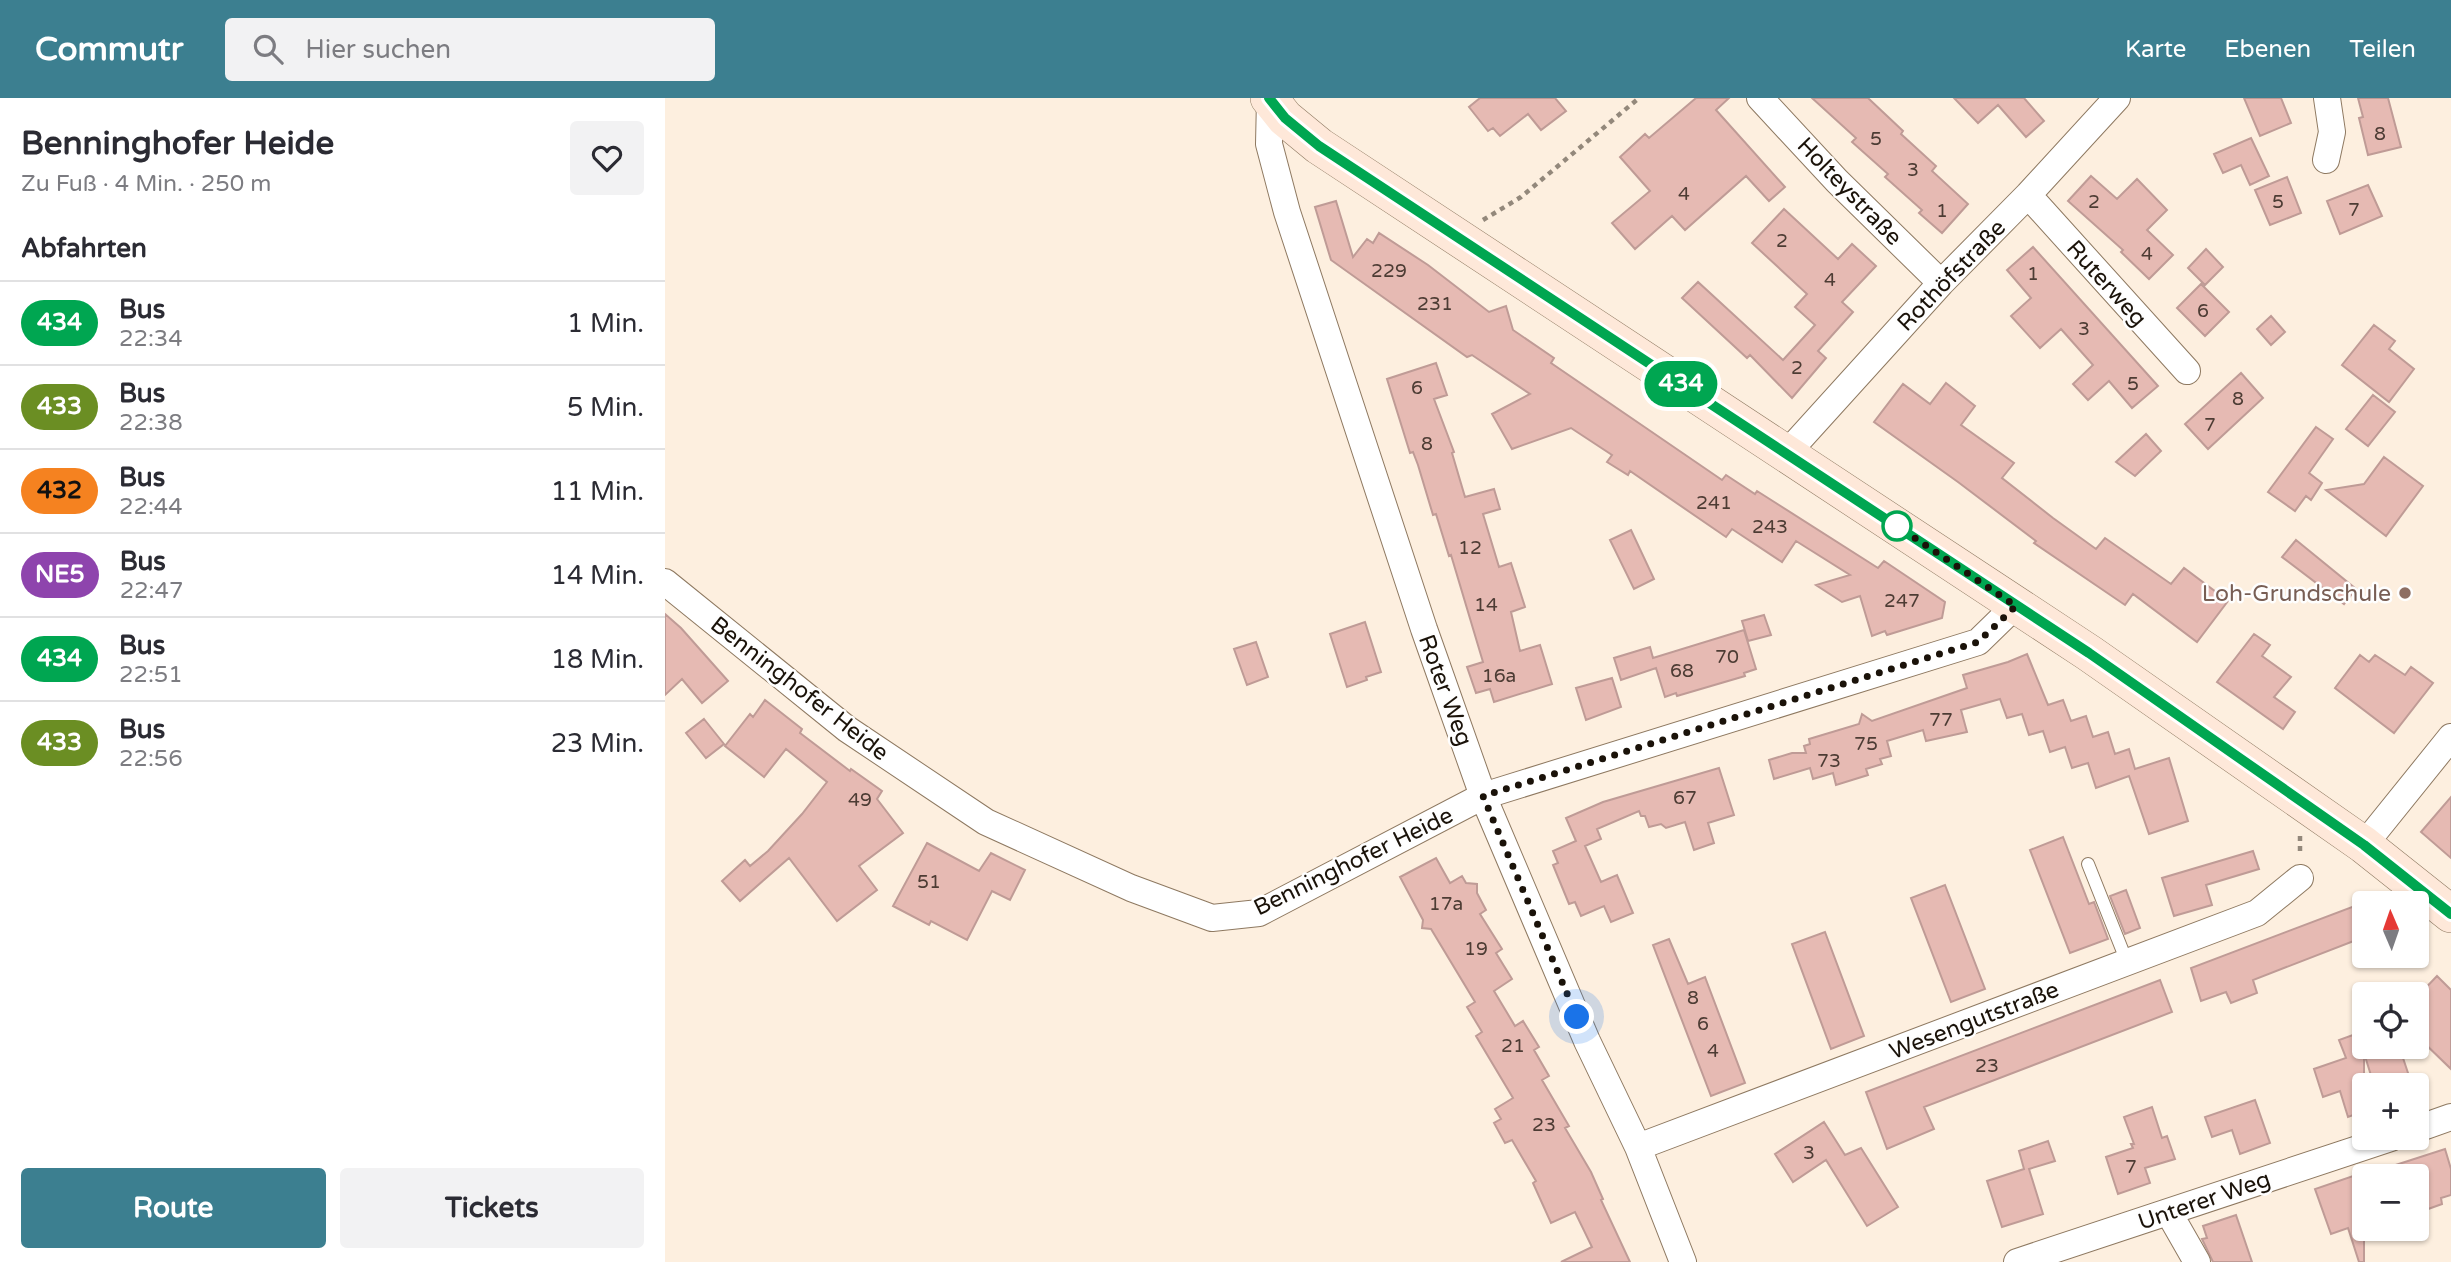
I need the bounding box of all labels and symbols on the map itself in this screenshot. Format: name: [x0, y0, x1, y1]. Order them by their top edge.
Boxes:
house number: 8: [2374, 123, 2386, 145]
house number: 5: [1870, 128, 1882, 150]
street label: Holteystraße: [1791, 132, 1908, 251]
house number: 3: [1907, 159, 1919, 181]
house number: 4: [1678, 183, 1690, 205]
house number: 2: [2088, 191, 2100, 213]
house number: 5: [2272, 191, 2284, 213]
house number: 7: [2348, 199, 2360, 221]
house number: 1: [1936, 200, 1948, 222]
street label: Rothöfstraße: [1892, 214, 2012, 337]
house number: 2: [1776, 230, 1788, 252]
street label: Ruterweg: [2060, 235, 2152, 333]
house number: 4: [2141, 243, 2153, 265]
house number: 229: [1371, 260, 1407, 282]
house number: 1: [2027, 263, 2039, 285]
house number: 4: [1824, 269, 1836, 291]
house number: 231: [1417, 293, 1453, 315]
house number: 6: [2197, 300, 2209, 322]
house number: 3: [2078, 318, 2090, 340]
house number: 2: [1791, 357, 1803, 379]
line badge: 434: [1641, 361, 1721, 407]
house number: 5: [2127, 373, 2139, 395]
house number: 6: [1411, 377, 1423, 399]
house number: 8: [2232, 388, 2244, 410]
house number: 7: [2204, 414, 2216, 436]
house number: 8: [1421, 433, 1433, 455]
house number: 241: [1696, 492, 1732, 514]
unlabelled marker: [1882, 511, 1912, 541]
house number: 243: [1752, 516, 1788, 538]
house number: 12: [1458, 537, 1482, 559]
place label: Loh-Grundschule: [2202, 580, 2391, 608]
marker: Loh-Grundschule: [2397, 585, 2413, 601]
house number: 247: [1884, 590, 1920, 612]
house number: 14: [1474, 594, 1498, 616]
street label: Benninghofer Heide: [705, 611, 894, 767]
street label: Roter Weg: [1412, 631, 1478, 750]
house number: 70: [1715, 646, 1739, 668]
house number: 68: [1670, 660, 1694, 682]
house number: 16a: [1482, 665, 1516, 687]
house number: 77: [1929, 709, 1953, 731]
house number: 75: [1854, 733, 1878, 755]
house number: 73: [1817, 750, 1841, 772]
house number: 67: [1673, 787, 1697, 809]
house number: 49: [848, 789, 872, 811]
street label: Benninghofer Heide: [1249, 801, 1458, 922]
house number: 51: [917, 871, 941, 893]
north arrow: [2352, 891, 2429, 968]
house number: 17a: [1429, 893, 1463, 915]
house number: 19: [1464, 938, 1488, 960]
street label: Wesengutstraße: [1886, 976, 2063, 1066]
house number: 8: [1687, 987, 1699, 1009]
your location: [1559, 999, 1594, 1034]
house number: 6: [1697, 1013, 1709, 1035]
house number: 21: [1501, 1035, 1525, 1057]
house number: 4: [1707, 1040, 1719, 1062]
house number: 23: [1975, 1055, 1999, 1077]
house number: 23: [1532, 1114, 1556, 1136]
house number: 3: [1803, 1142, 1815, 1164]
house number: 7: [2125, 1156, 2137, 1178]
street label: Unterer Weg: [2134, 1165, 2274, 1237]

